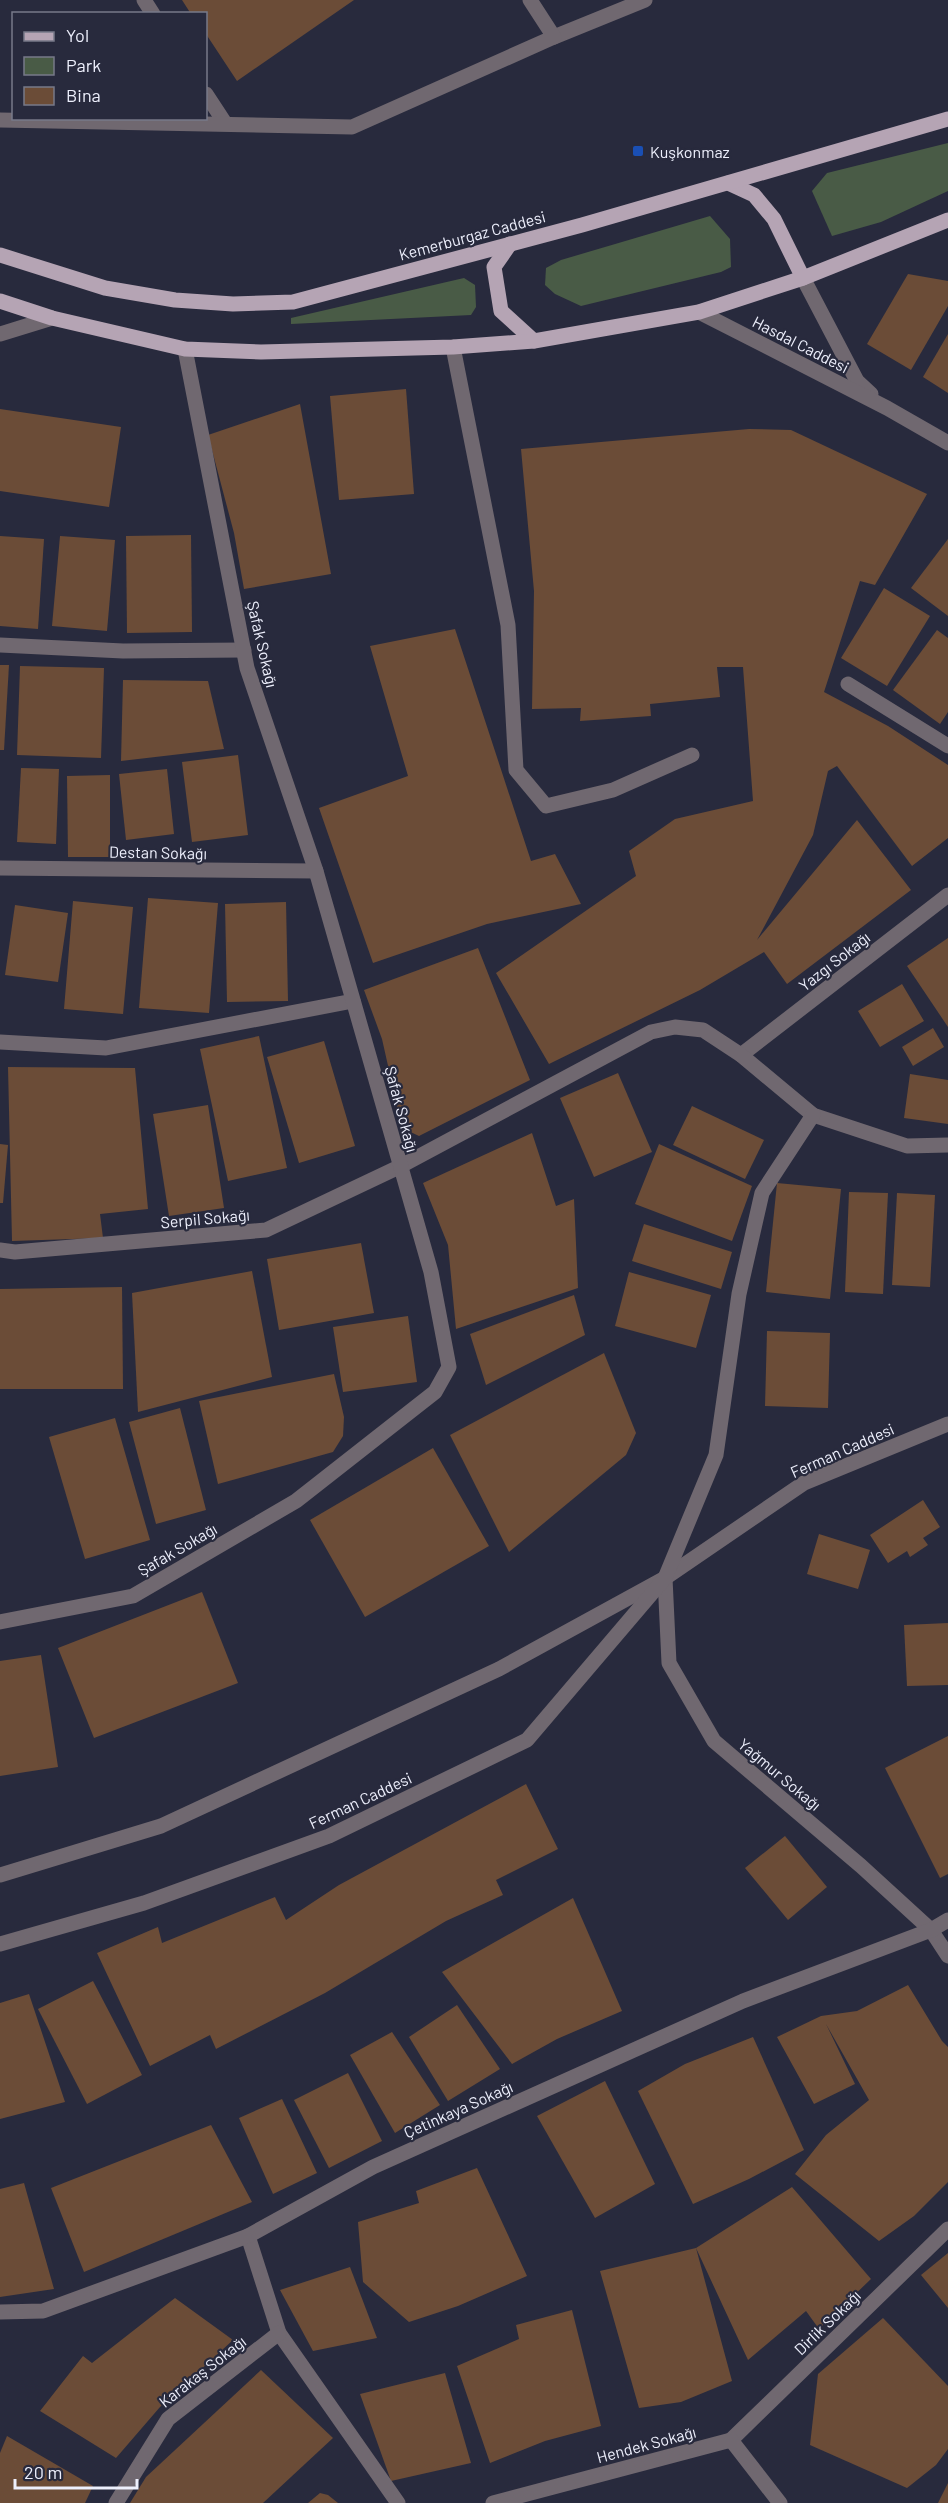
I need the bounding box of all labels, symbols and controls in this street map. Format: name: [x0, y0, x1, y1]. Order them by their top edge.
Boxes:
legend: [12, 12, 207, 120]
text: Yol: [66, 24, 89, 46]
text: Park: [66, 54, 101, 76]
text: Bina: [66, 84, 101, 106]
place label: Kuşkonmaz: [650, 142, 730, 161]
marker: Kuşkonmaz: [631, 144, 645, 158]
street label: Kemerburgaz Caddesi: [397, 206, 547, 264]
street label: Hasdal Caddesi: [750, 312, 852, 376]
street label: Şafak Sokağı: [244, 599, 282, 689]
street label: Destan Sokağı: [109, 842, 207, 862]
street label: Yazgı Sokağı: [795, 927, 873, 995]
street label: Şafak Sokağı: [381, 1064, 423, 1154]
street label: Serpil Sokağı: [160, 1205, 250, 1231]
street label: Ferman Caddesi: [787, 1419, 897, 1481]
street label: Şafak Sokağı: [134, 1519, 220, 1579]
street label: Yağmur Sokağı: [735, 1734, 825, 1814]
street label: Ferman Caddesi: [305, 1768, 415, 1832]
street label: Çetinkaya Sokağı: [401, 2076, 515, 2142]
street label: Dirlik Sokağı: [790, 2286, 864, 2358]
street label: Karakaş Sokağı: [155, 2331, 249, 2411]
street label: Hendek Sokağı: [594, 2422, 698, 2466]
scale bar: [15, 2452, 136, 2490]
text: 20 m: [24, 2461, 62, 2483]

